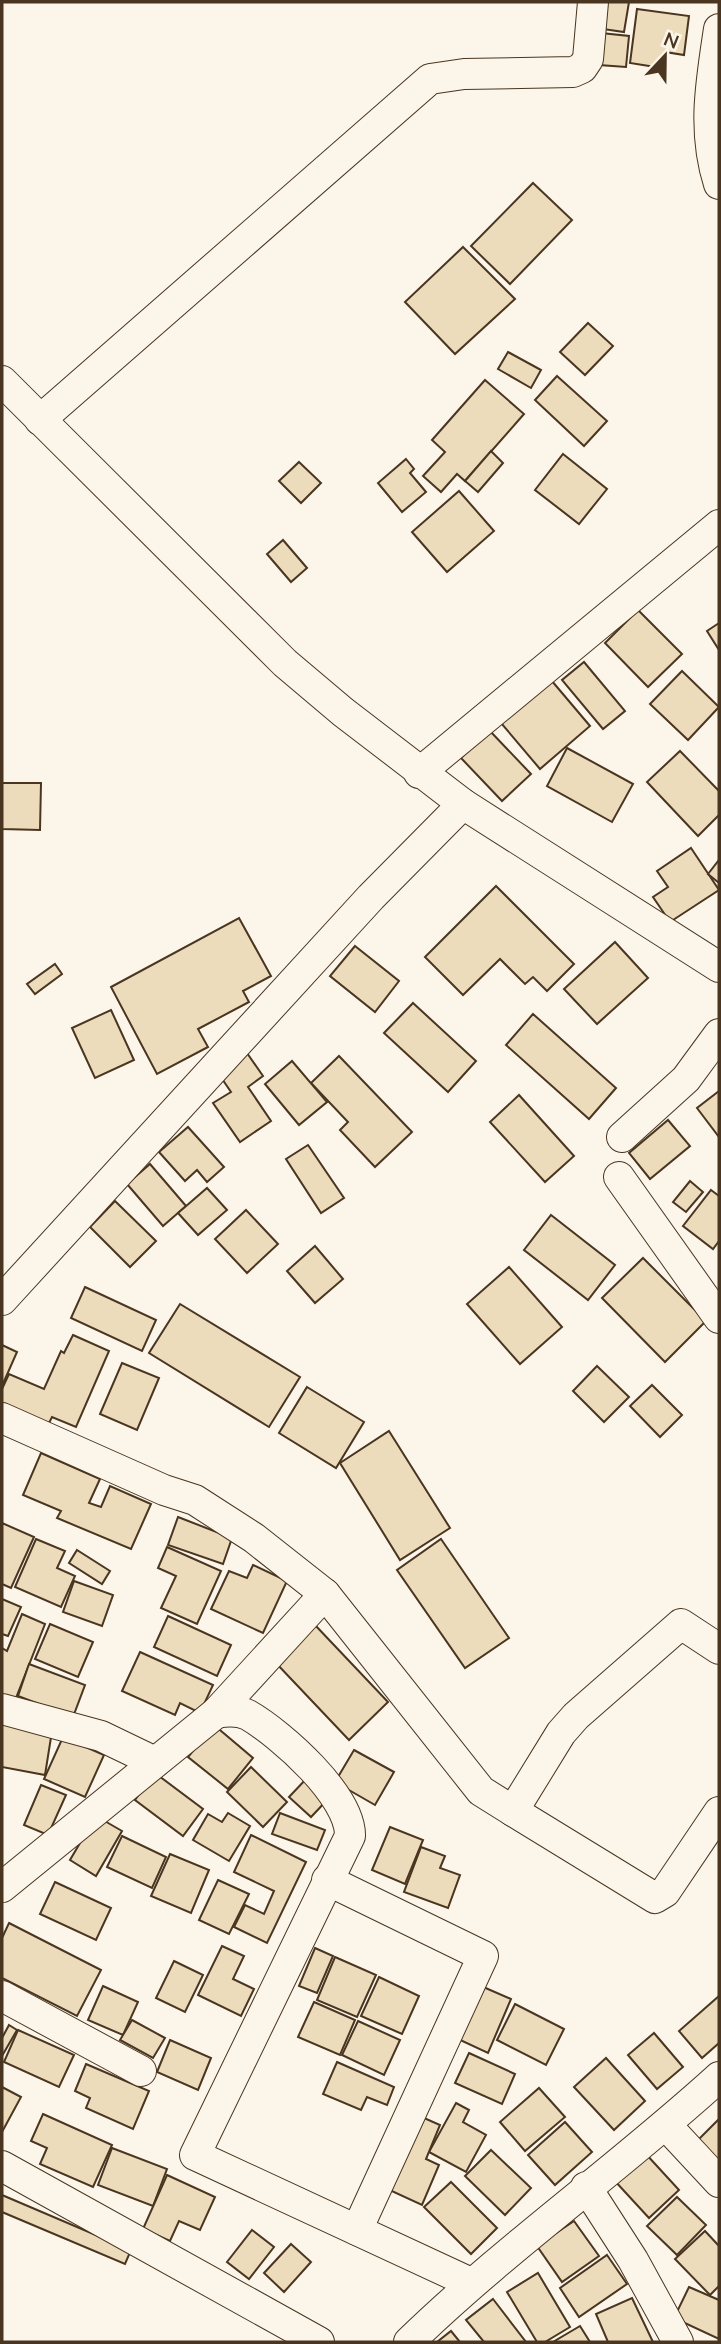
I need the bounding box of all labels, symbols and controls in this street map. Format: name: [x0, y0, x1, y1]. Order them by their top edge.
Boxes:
north arrow: [630, 21, 700, 91]
text: N: [660, 26, 682, 56]

